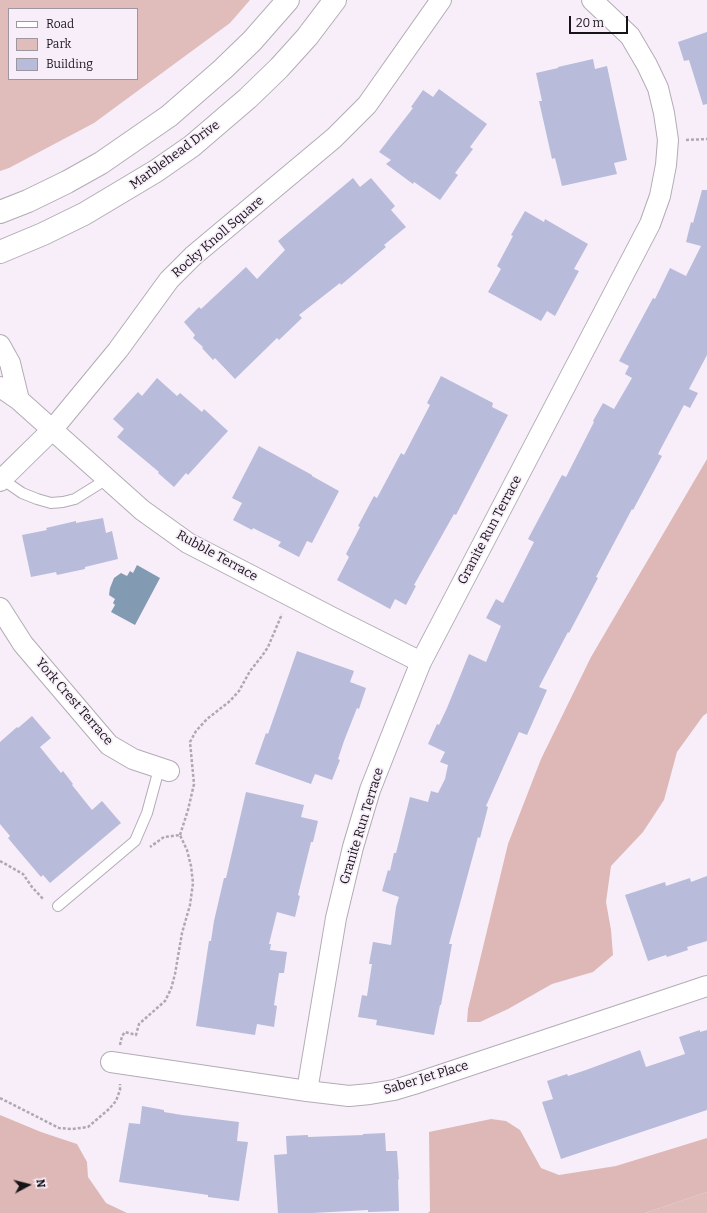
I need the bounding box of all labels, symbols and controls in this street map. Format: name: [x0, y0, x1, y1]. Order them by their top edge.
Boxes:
legend: [8, 8, 138, 80]
scale bar: [571, 8, 630, 34]
text: 20 m: [576, 16, 604, 30]
text: Road: [46, 17, 74, 31]
text: Park: [46, 37, 71, 51]
text: Building: [46, 57, 93, 71]
street label: Marblehead Drive: [127, 117, 223, 193]
street label: Rocky Knoll Square: [169, 193, 267, 281]
street label: Granite Run Terrace: [455, 473, 525, 587]
street label: Rubble Terrace: [174, 527, 260, 585]
street label: York Crest Terrace: [32, 655, 116, 749]
street label: Granite Run Terrace: [337, 766, 387, 886]
street label: Saber Jet Place: [382, 1058, 470, 1098]
north arrow: [8, 1165, 48, 1205]
text: N: [33, 1178, 47, 1188]

